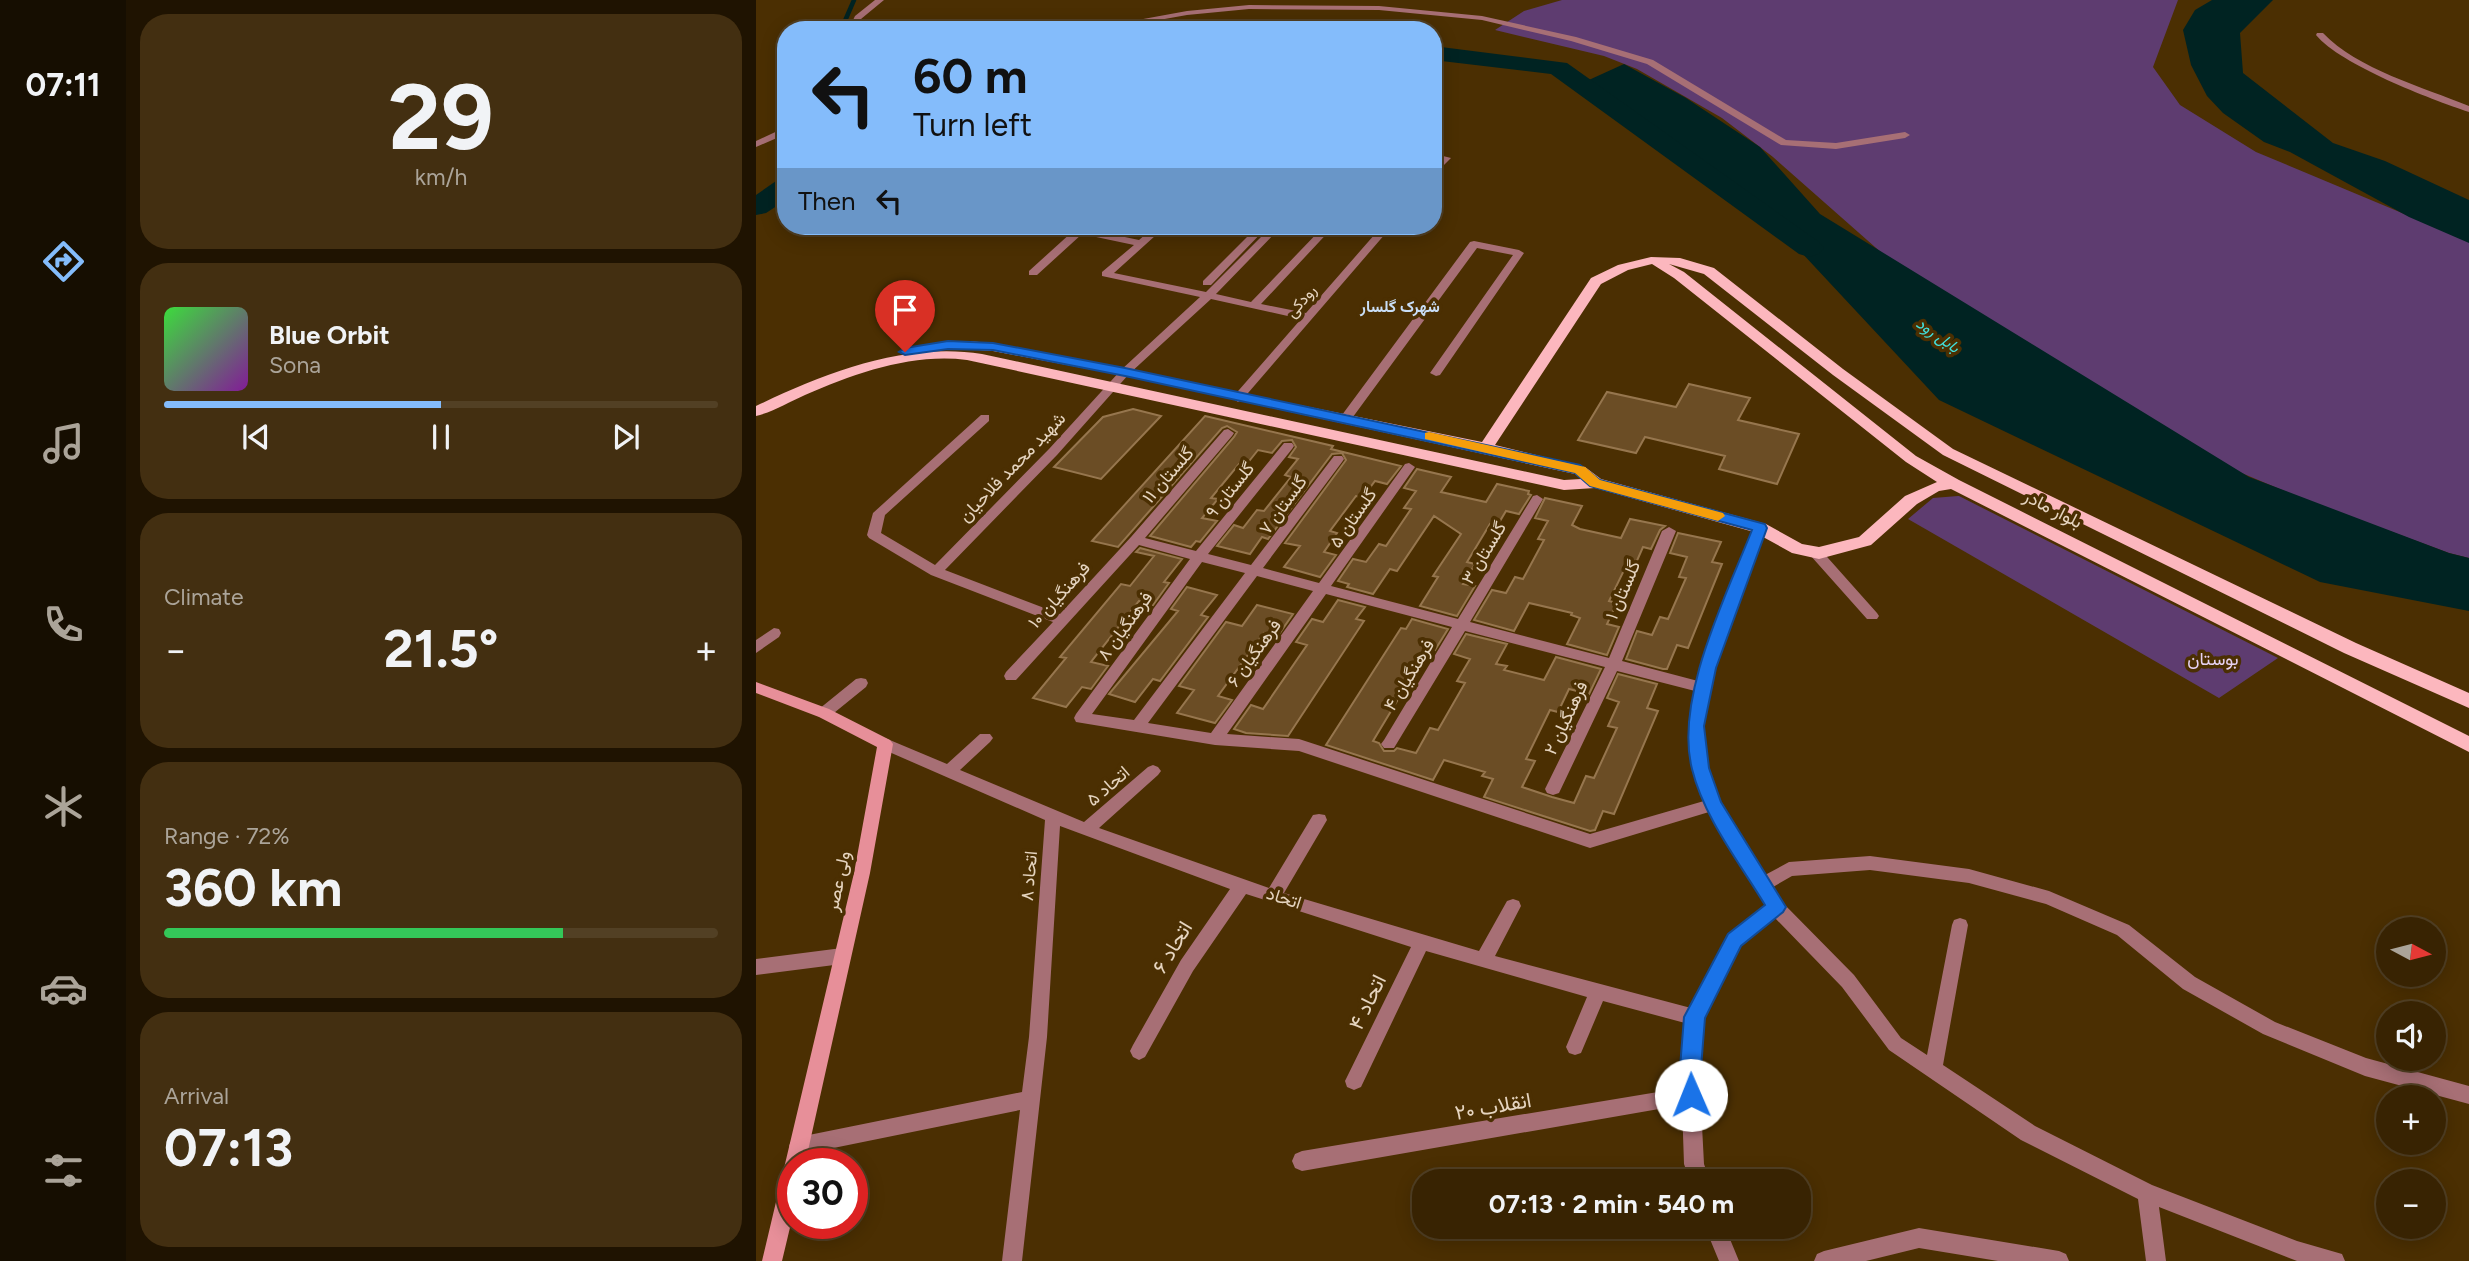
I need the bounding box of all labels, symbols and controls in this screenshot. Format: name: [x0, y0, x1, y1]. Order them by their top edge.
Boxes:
text: 60 m: [913, 46, 1028, 105]
icon: left: [798, 49, 889, 140]
text: 29: [388, 63, 494, 172]
text: 07:11: [25, 66, 101, 104]
text: Turn left: [913, 106, 1032, 144]
text: km/h: [415, 163, 467, 191]
icon: left: [870, 182, 908, 220]
text: Then: [798, 185, 856, 217]
icon: directions: [39, 237, 88, 286]
pin: [875, 280, 935, 352]
street label: رودکی: [1282, 281, 1321, 322]
icon: arrive: [886, 291, 924, 329]
district label: شهرک گلسار: [1359, 297, 1440, 317]
water label: بابل رود: [1912, 313, 1964, 358]
text: Blue Orbit: [269, 319, 390, 351]
text: Sona: [269, 351, 321, 379]
street label: شهید محمد فلاحیان: [954, 407, 1070, 527]
icon: previous: [237, 418, 275, 456]
icon: pause: [422, 418, 460, 456]
icon: next: [607, 418, 645, 456]
icon: music: [39, 419, 88, 468]
street label: گلستان ۱۱: [1138, 442, 1198, 508]
street label: گلستان ۹: [1201, 457, 1259, 523]
street label: گلستان ۷: [1254, 471, 1312, 539]
street label: گلستان ۵: [1325, 484, 1381, 552]
street label: بلوار مادر: [2019, 484, 2086, 533]
street label: گلستان ۳: [1457, 518, 1511, 588]
street label: فرهنگیان ۱۰: [1023, 557, 1095, 633]
street label: گلستان ۱: [1601, 557, 1645, 623]
text: Climate: [164, 583, 243, 611]
street label: فرهنگیان ۸: [1093, 587, 1157, 665]
icon: phone: [39, 600, 88, 649]
street label: فرهنگیان ۶: [1222, 615, 1286, 691]
text: 21.5°: [384, 618, 498, 680]
text: −: [164, 627, 188, 673]
text: +: [694, 627, 718, 673]
street label: فرهنگیان ۴: [1379, 635, 1439, 715]
park label: بوستان: [2187, 648, 2239, 670]
street label: فرهنگیان ۲: [1539, 678, 1593, 758]
street label: اتحاد ۵: [1082, 761, 1134, 811]
icon: climate: [39, 782, 88, 831]
text: Range · 72%: [164, 822, 290, 850]
street label: ولی عصر: [821, 849, 855, 914]
street label: اتحاد ۸: [1016, 850, 1042, 902]
text: 360 km: [164, 857, 342, 919]
street label: اتحاد: [1264, 882, 1304, 914]
street label: اتحاد ۶: [1147, 916, 1197, 978]
north arrow: [2376, 917, 2446, 987]
map controls: [2376, 917, 2446, 1239]
icon: car: [39, 964, 88, 1013]
street label: اتحاد ۴: [1343, 970, 1391, 1034]
button: sound: [2376, 1001, 2446, 1071]
position arrow: [1654, 1058, 1728, 1132]
text: Arrival: [164, 1082, 229, 1110]
button: +: [2376, 1085, 2446, 1155]
street label: انقلاب ۲۰: [1453, 1087, 1533, 1125]
text: 07:13: [164, 1117, 293, 1179]
icon: filters: [39, 1146, 88, 1195]
speed limit sign: 30: [777, 1148, 868, 1239]
button: −: [2376, 1169, 2446, 1239]
text: 07:13 · 2 min · 540 m: [1489, 1188, 1734, 1220]

